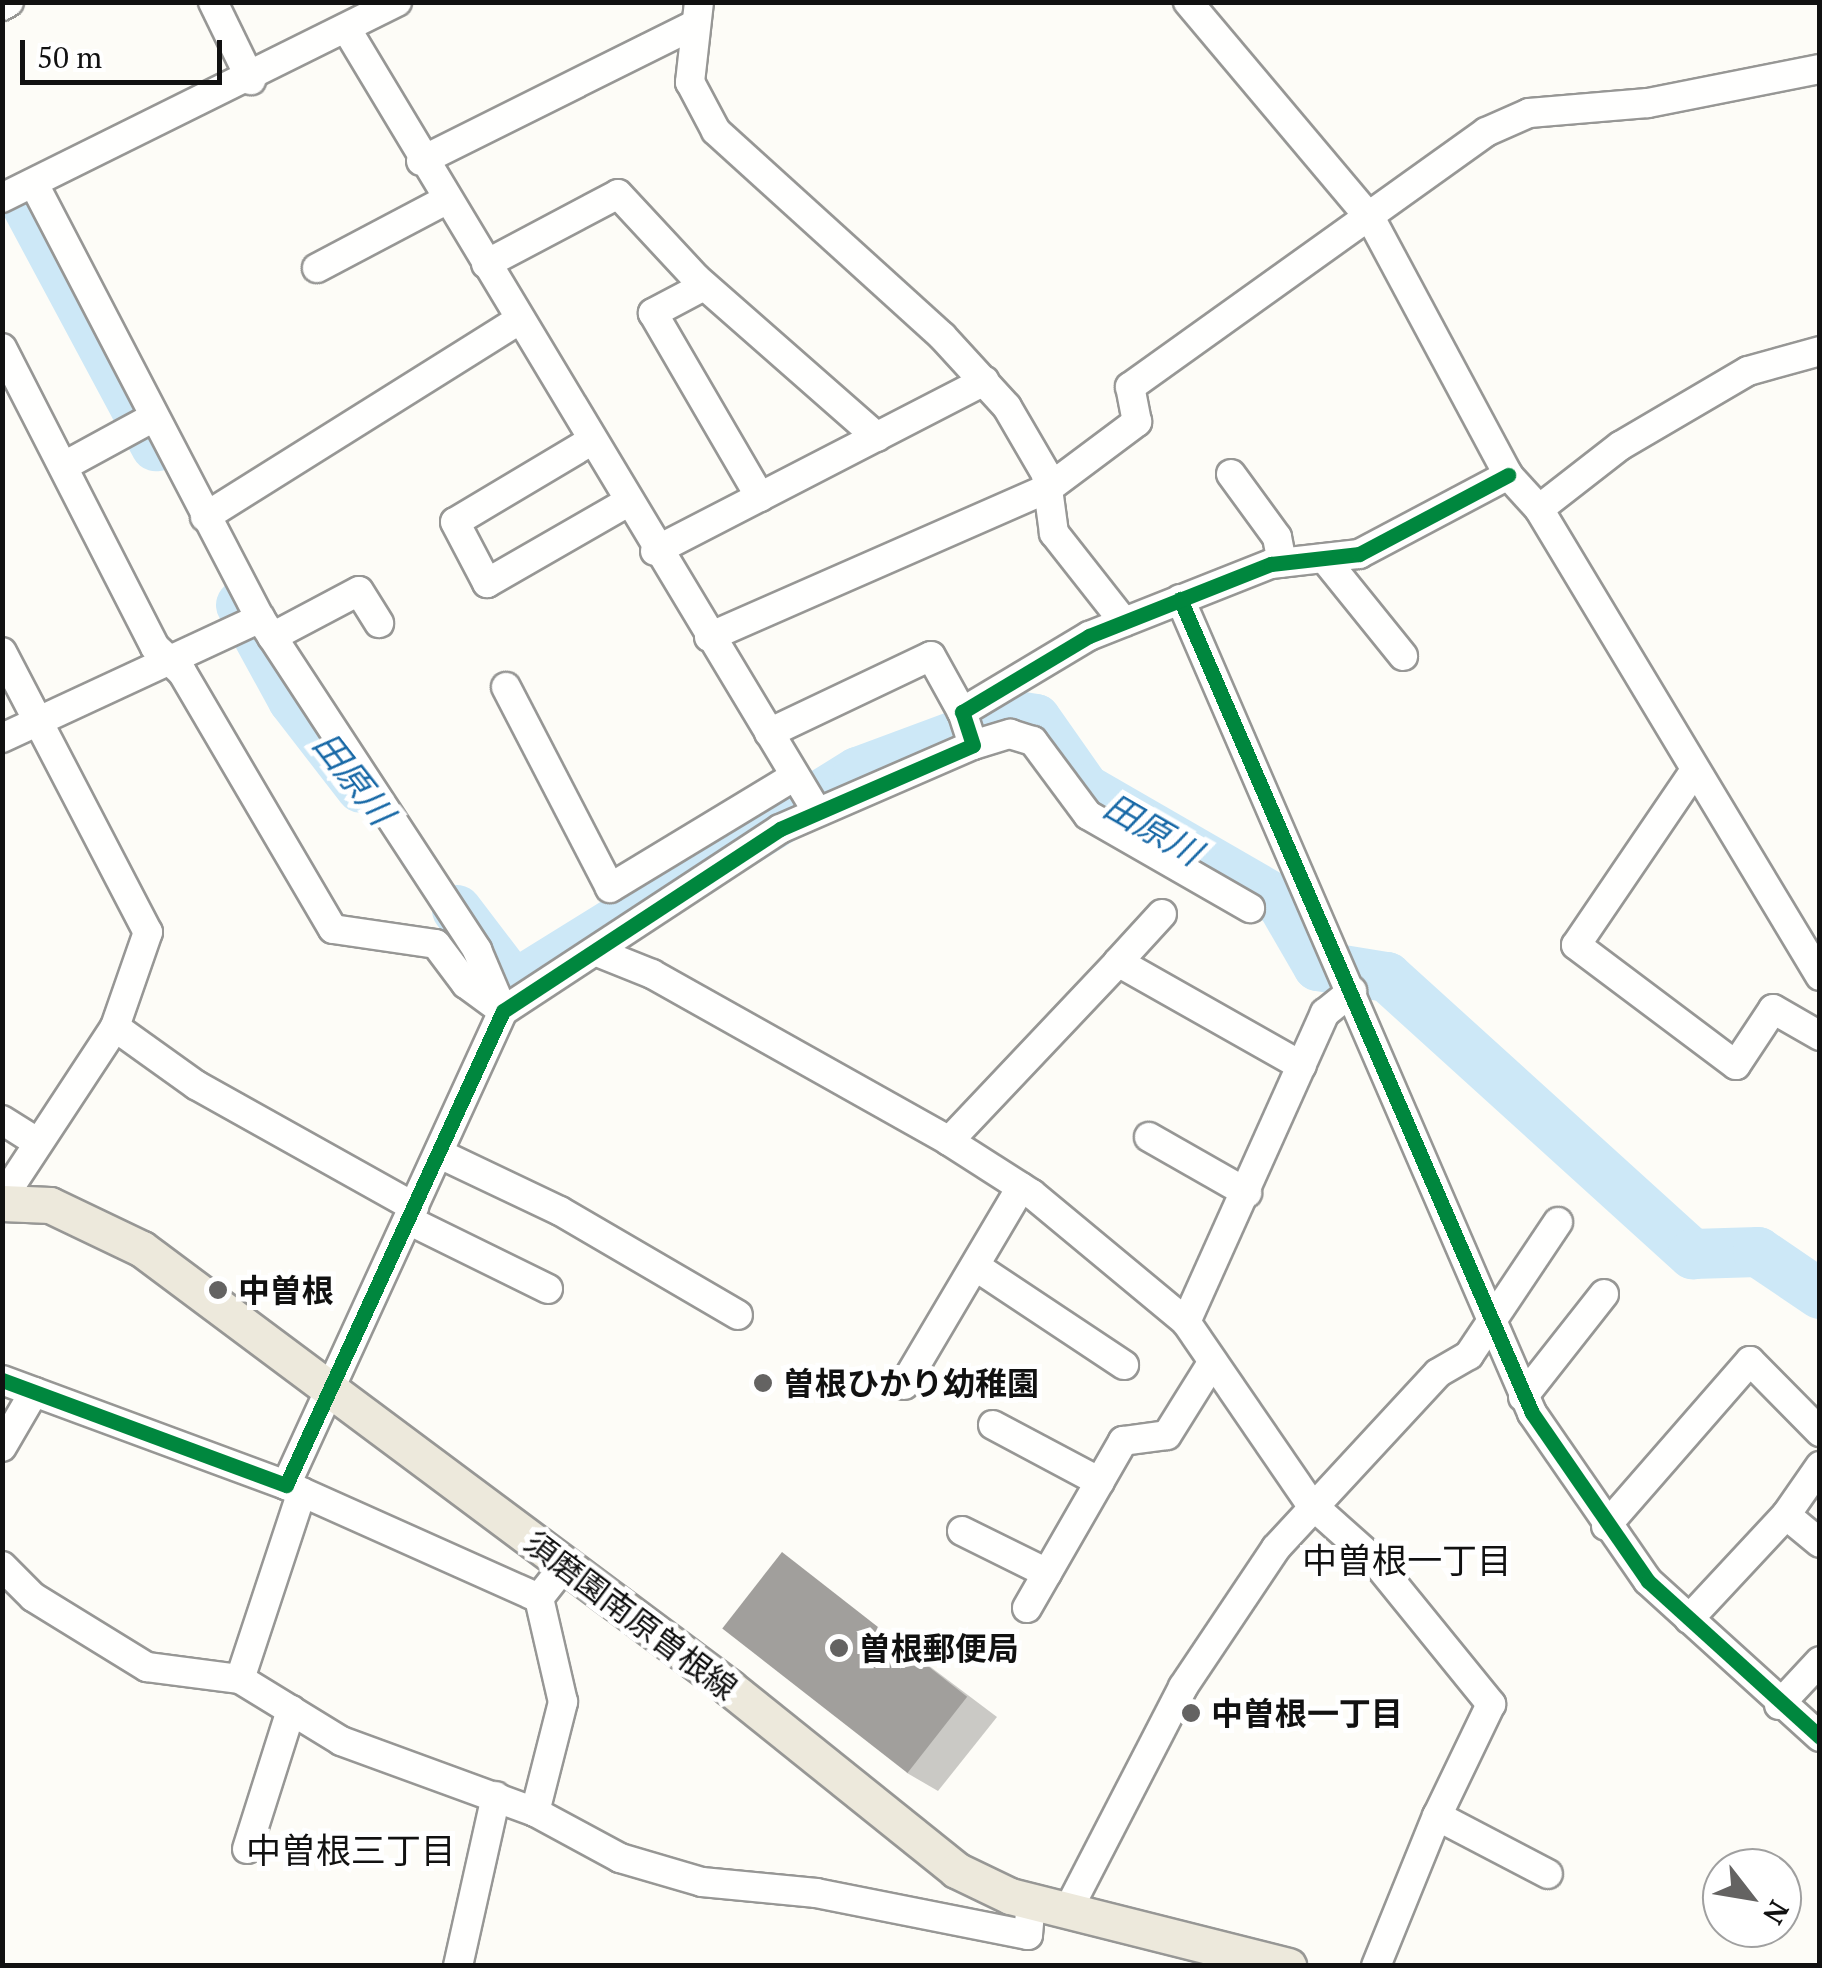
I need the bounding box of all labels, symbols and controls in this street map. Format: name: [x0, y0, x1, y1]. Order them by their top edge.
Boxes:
scale bar: [25, 20, 228, 82]
text: 50 m: [37, 37, 102, 77]
water label: 田原川: [305, 724, 403, 832]
water label: 田原川: [1097, 785, 1209, 873]
place label: 中曽根: [238, 1271, 334, 1309]
marker: 中曽根: [207, 1279, 229, 1301]
place label: 曽根ひかり幼稚園: [783, 1364, 1039, 1402]
marker: 曽根ひかり幼稚園: [752, 1372, 774, 1394]
street label: 須磨園南原曽根線: [517, 1523, 745, 1707]
district label: 中曽根一丁目: [1302, 1539, 1512, 1581]
place label: 曽根郵便局: [859, 1629, 1019, 1667]
marker: 曽根郵便局: [828, 1637, 850, 1659]
place label: 中曽根一丁目: [1211, 1694, 1403, 1732]
marker: 中曽根一丁目: [1180, 1702, 1202, 1724]
district label: 中曽根三丁目: [246, 1829, 456, 1871]
north arrow: [1702, 1848, 1802, 1948]
text: N: [1755, 1894, 1798, 1931]

